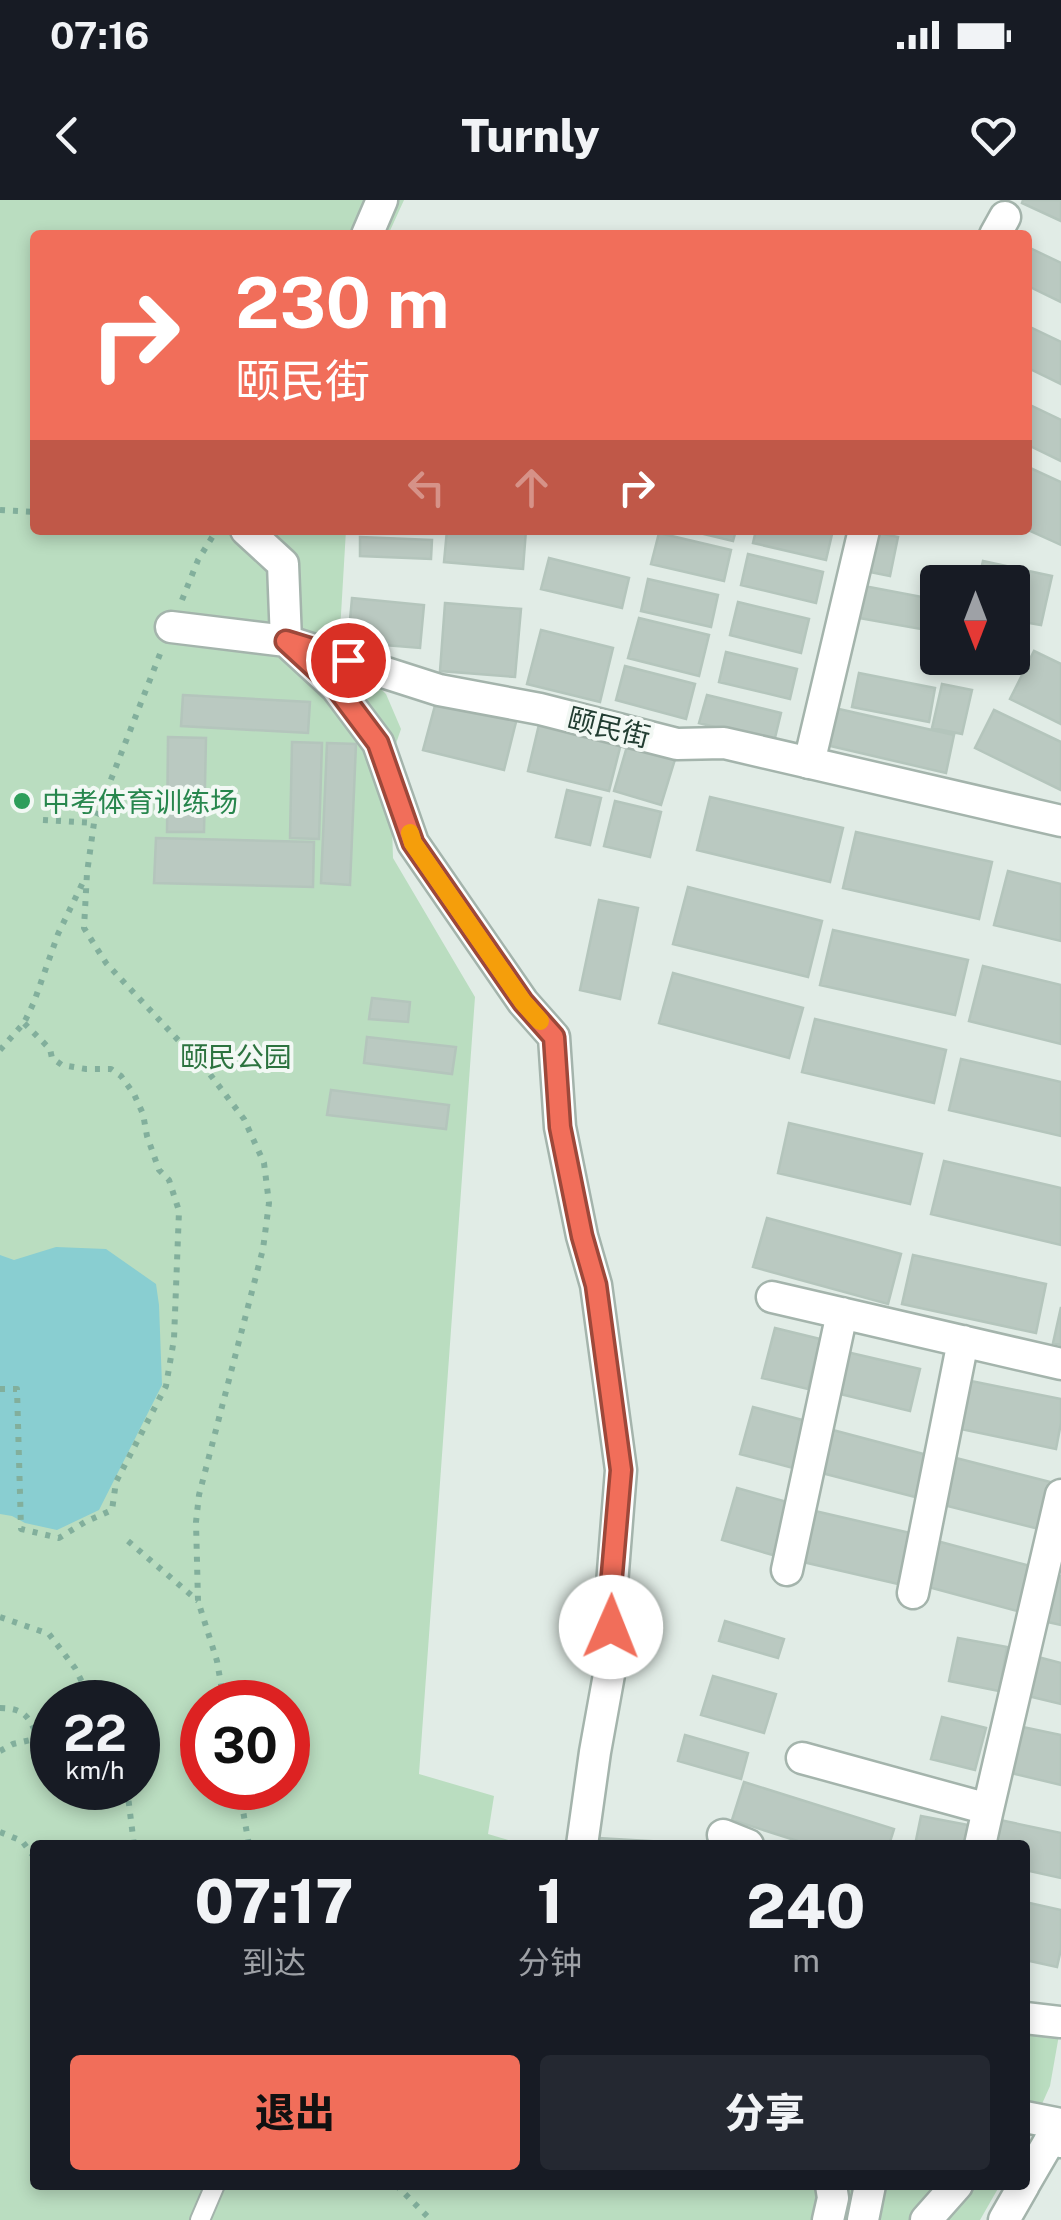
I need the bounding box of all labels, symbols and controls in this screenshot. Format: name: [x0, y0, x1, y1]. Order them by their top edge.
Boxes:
text: 07:16: [50, 13, 149, 58]
icon: back: [40, 108, 95, 163]
icon: heart: [966, 108, 1021, 163]
text: Turnly: [461, 109, 600, 162]
text: 230 m: [235, 261, 449, 344]
icon: right: [70, 270, 200, 400]
text: 颐民街: [235, 354, 370, 407]
icon: left: [399, 460, 454, 515]
icon: ahead: [504, 460, 559, 515]
icon: right: [609, 460, 664, 515]
north arrow: [920, 565, 1030, 675]
map controls: [920, 565, 1030, 675]
pin: [306, 618, 391, 703]
icon: arrive: [321, 633, 376, 688]
street label: 颐民街: [564, 701, 654, 753]
place label: 中考体育训练场: [42, 785, 238, 818]
marker: 中考体育训练场: [11, 790, 33, 812]
park label: 颐民公园: [180, 1040, 292, 1073]
position arrow: [559, 1575, 663, 1679]
speed limit sign: 30: [180, 1680, 310, 1810]
text: 22: [63, 1703, 127, 1762]
text: km/h: [66, 1755, 124, 1785]
text: 07:17: [195, 1866, 353, 1937]
text: 1: [537, 1866, 563, 1937]
text: 240: [747, 1871, 865, 1942]
text: m: [792, 1942, 820, 1979]
text: 到达: [242, 1944, 306, 1981]
text: 分钟: [518, 1944, 582, 1981]
button: 退出: [70, 2055, 520, 2170]
button: 分享: [540, 2055, 990, 2170]

